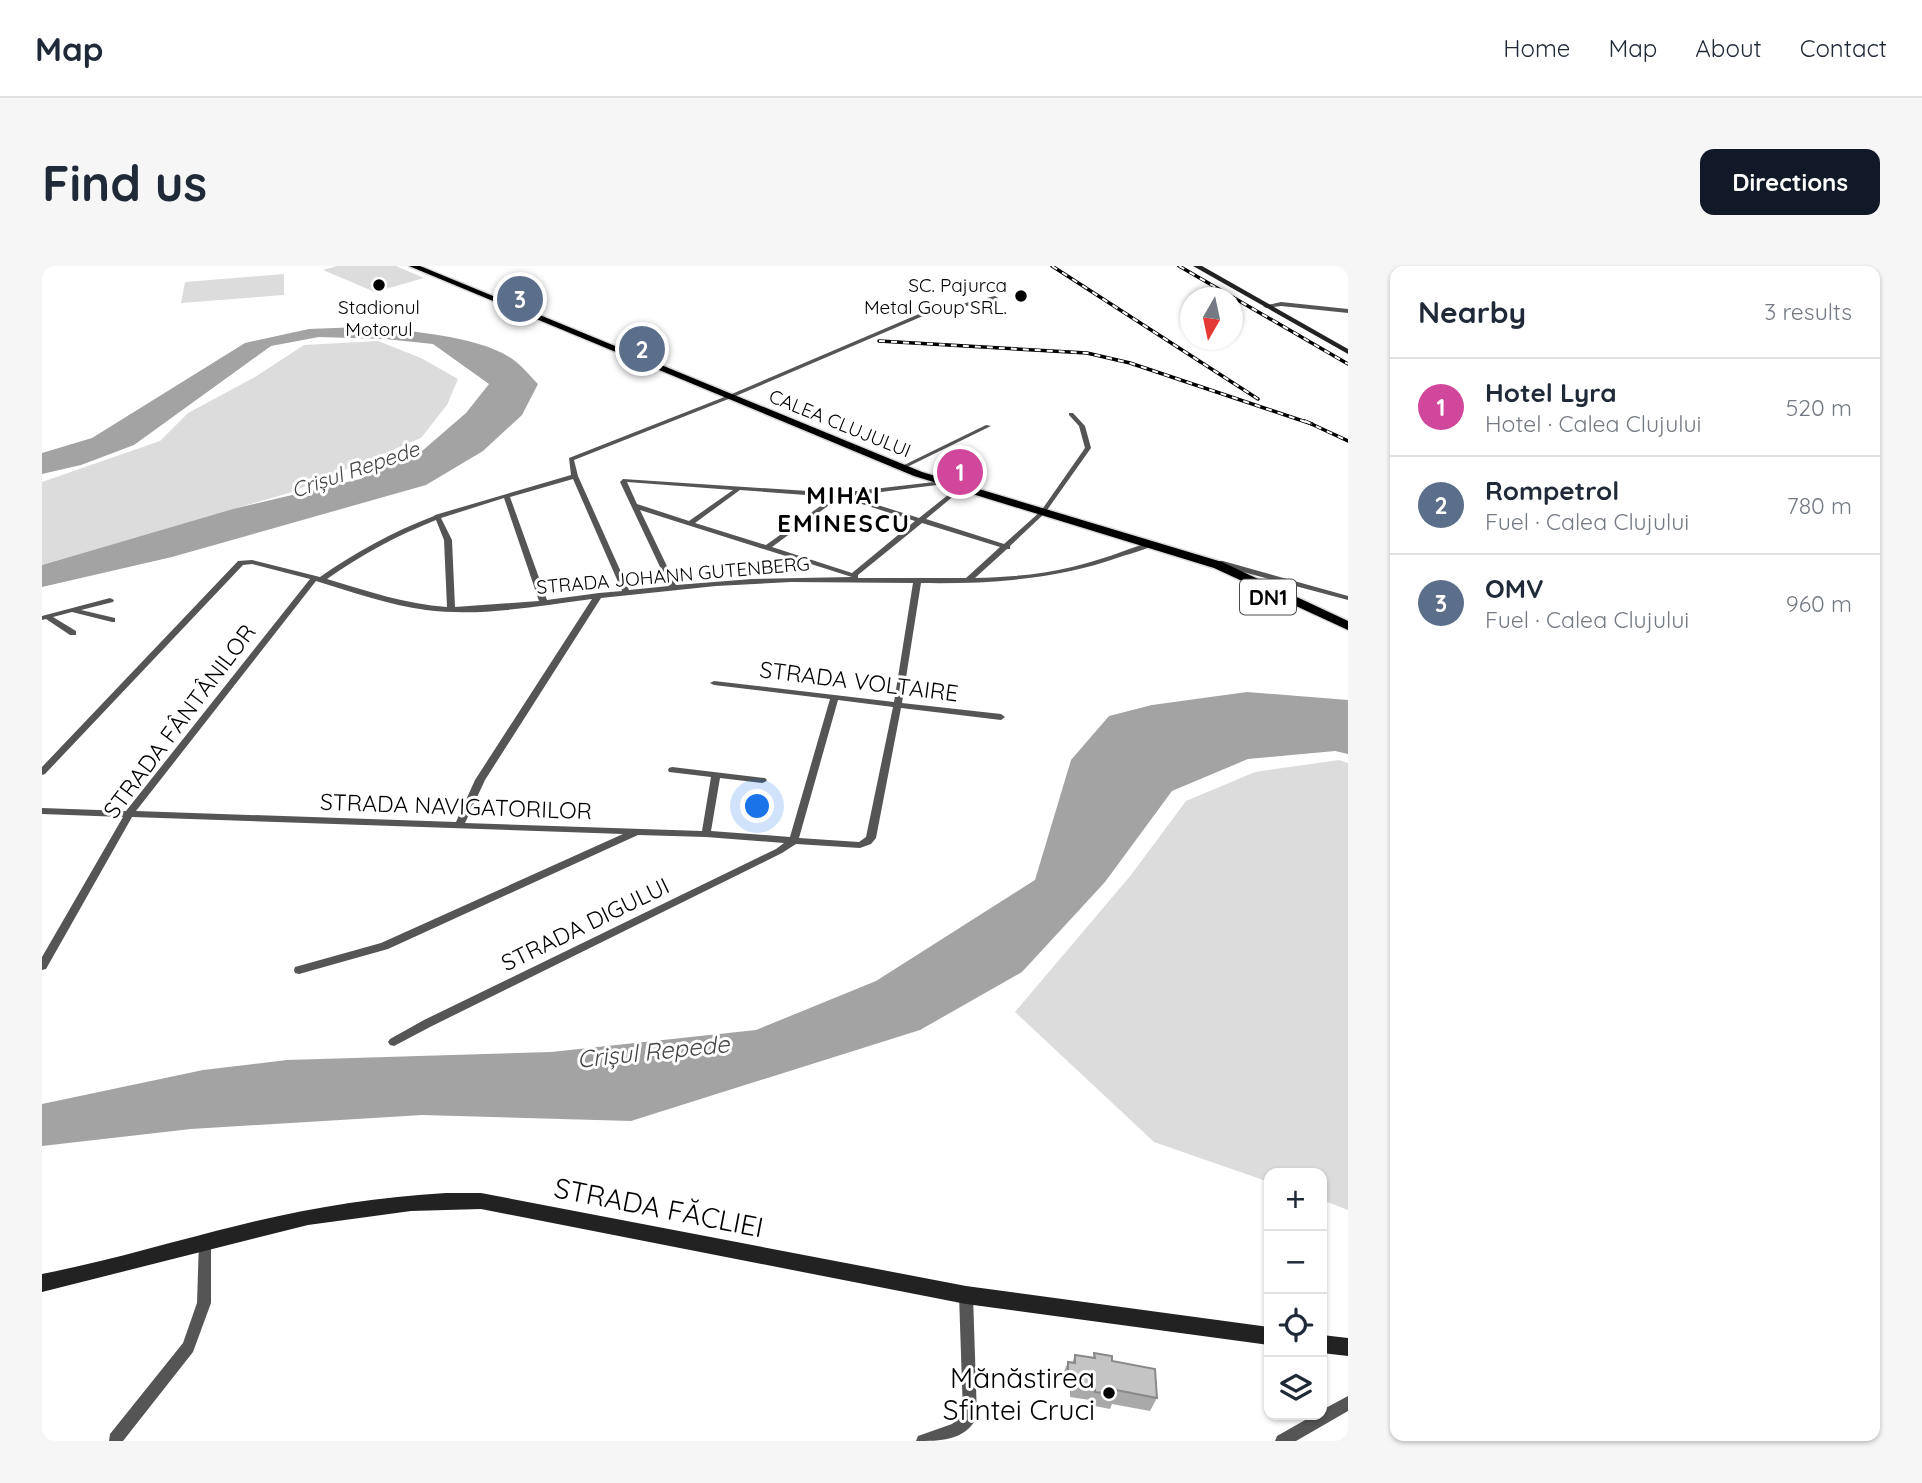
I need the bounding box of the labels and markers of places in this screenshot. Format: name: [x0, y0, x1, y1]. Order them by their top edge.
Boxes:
pin: 3: [497, 273, 543, 325]
place label: SC. Pajurca Metal Goup SRL.: [864, 273, 1007, 319]
marker: Stadionul Motorul: [371, 277, 387, 293]
marker: SC. Pajurca Metal Goup SRL.: [1013, 288, 1029, 304]
place label: Stadionul Motorul: [338, 295, 420, 341]
pin: 2: [619, 323, 665, 375]
pin: 1: [937, 446, 983, 498]
place label: Mănăstirea Sfintei Cruci: [943, 1360, 1095, 1427]
marker: Mănăstirea Sfintei Cruci: [1101, 1385, 1117, 1401]

